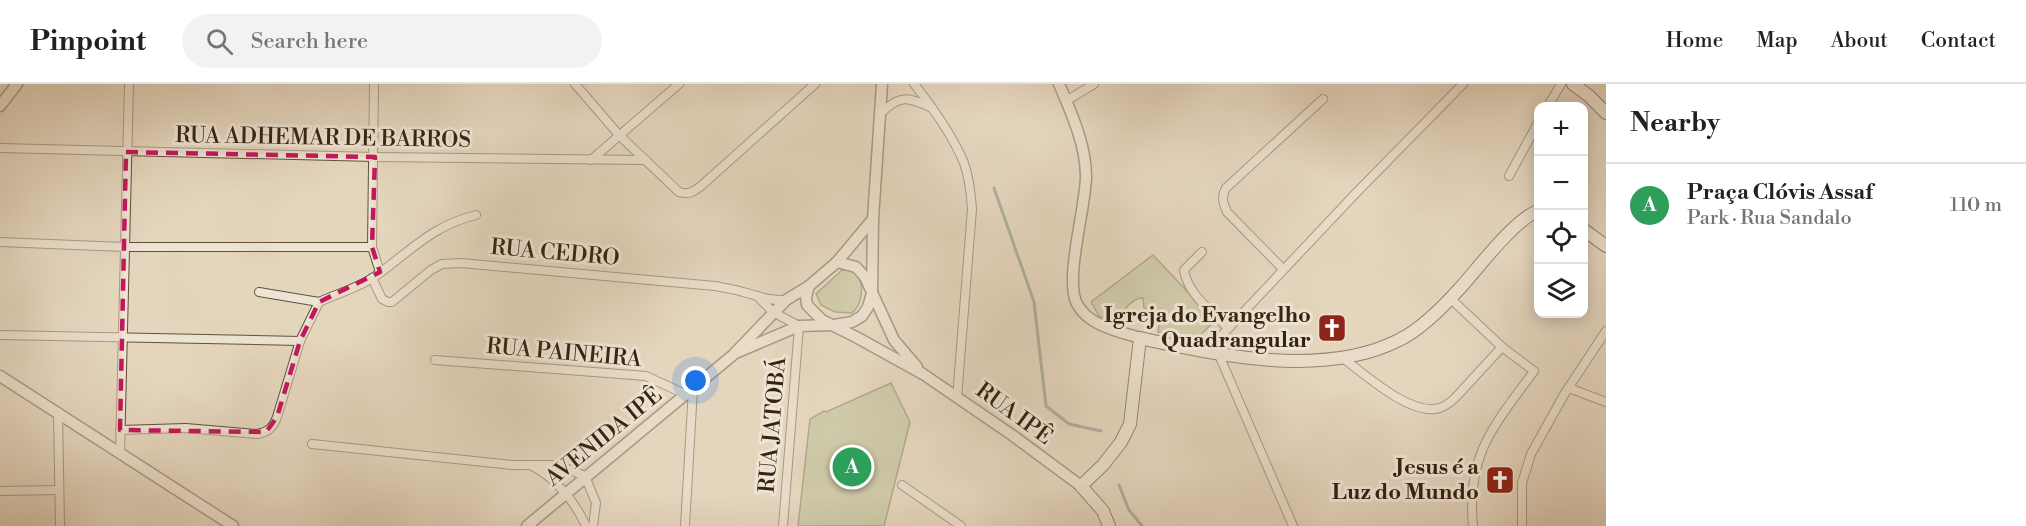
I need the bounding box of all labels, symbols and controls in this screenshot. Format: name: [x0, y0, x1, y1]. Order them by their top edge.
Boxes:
search box: [182, 14, 602, 68]
text: Pinpoint: [30, 24, 146, 59]
icon: search: [203, 25, 236, 58]
text: Search here: [251, 28, 368, 55]
text: Home: [1666, 28, 1723, 54]
text: Map: [1756, 28, 1798, 54]
text: About: [1831, 28, 1888, 54]
text: Contact: [1921, 28, 1996, 54]
map controls: [1534, 102, 1588, 318]
button: +: [1534, 102, 1588, 156]
text: Nearby: [1630, 107, 1720, 139]
street label: RUA ADHEMAR DE BARROS: [175, 122, 471, 154]
button: −: [1534, 156, 1588, 210]
text: Praça Clóvis Assaf: [1687, 179, 1873, 206]
text: A: [1642, 193, 1657, 218]
text: 110 m: [1950, 193, 2002, 218]
text: Park · Rua Sandalo: [1687, 206, 1852, 231]
button: locate: [1534, 210, 1588, 264]
street label: RUA CEDRO: [489, 234, 621, 272]
button: layers: [1534, 264, 1588, 318]
place label: Igreja do Evangelho Quadrangular: [1104, 302, 1311, 354]
church icon: Igreja do Evangelho Quadrangular: [1316, 312, 1348, 344]
street label: RUA PAINEIRA: [485, 333, 644, 373]
street label: RUA JATOBÁ: [753, 355, 792, 494]
your location: [681, 366, 710, 395]
street label: RUA IPÊ: [970, 376, 1058, 451]
street label: AVENIDA IPÊ: [539, 381, 668, 493]
pin: A: [832, 444, 872, 490]
place label: Jesus é a Luz do Mundo: [1332, 454, 1480, 506]
church icon: Jesus é a Luz do Mundo: [1484, 464, 1516, 496]

